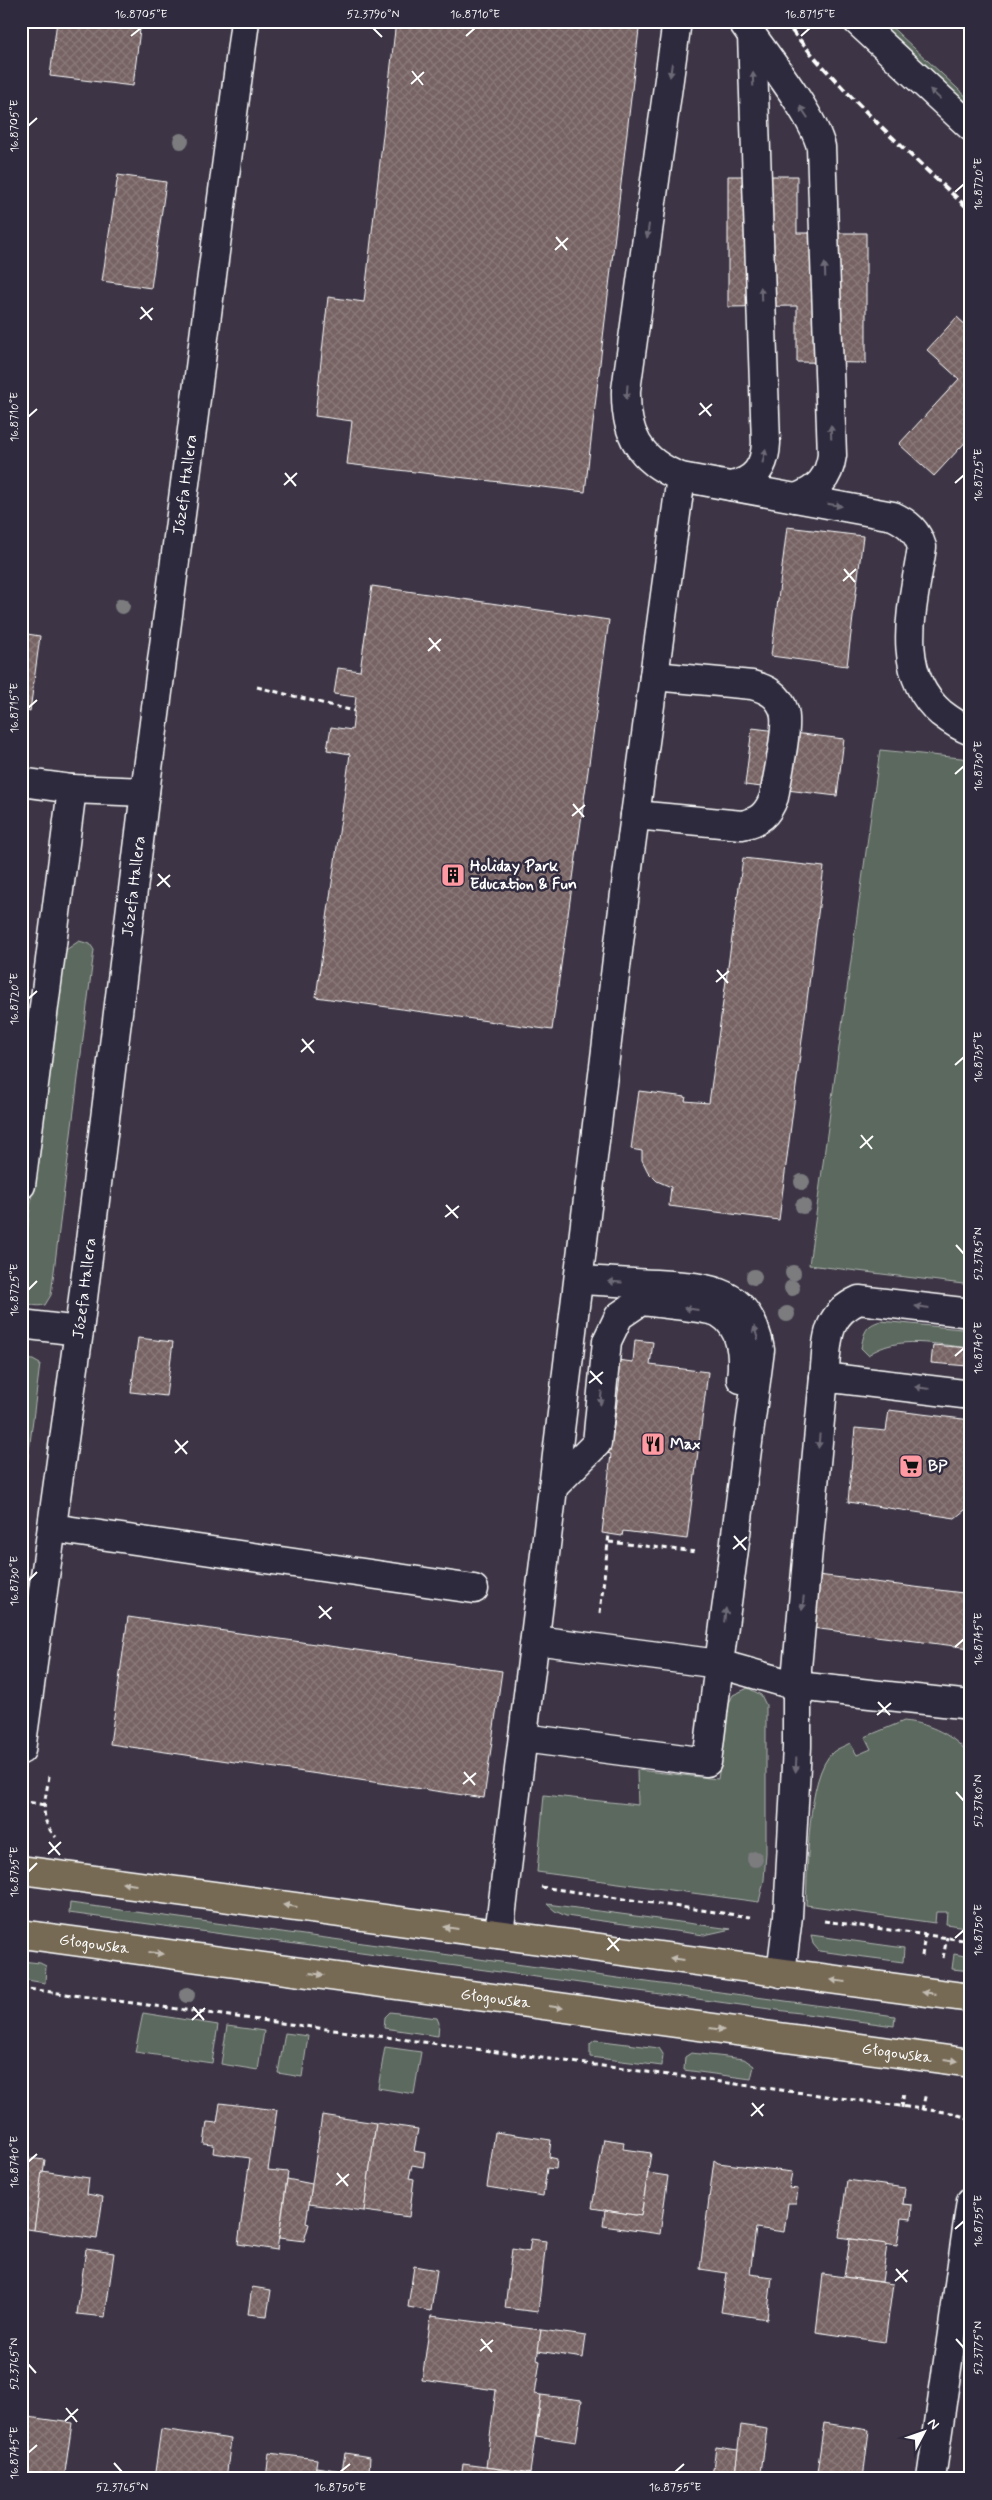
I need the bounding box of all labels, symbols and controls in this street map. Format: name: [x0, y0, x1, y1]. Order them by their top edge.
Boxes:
text: 16.8705°E: [114, 7, 168, 23]
text: 52.3790°N: [347, 7, 399, 23]
text: 16.8710°E: [450, 7, 500, 23]
text: 16.8715°E: [785, 7, 835, 23]
one-way arrow: [666, 62, 674, 78]
one-way arrow: [749, 71, 757, 87]
one-way arrow: [929, 88, 941, 100]
text: 16.8705°E: [7, 99, 23, 153]
one-way arrow: [799, 105, 809, 118]
text: 16.8720°E: [971, 158, 987, 210]
one-way arrow: [644, 223, 652, 239]
one-way arrow: [821, 262, 829, 278]
one-way arrow: [757, 286, 765, 302]
one-way arrow: [622, 384, 630, 400]
text: 16.8710°E: [7, 392, 23, 442]
one-way arrow: [827, 424, 835, 440]
street label: Józefa Hallera: [168, 433, 202, 536]
one-way arrow: [760, 448, 768, 464]
text: 16.8725°E: [971, 448, 987, 502]
one-way arrow: [828, 502, 844, 510]
text: 16.8715°E: [7, 683, 23, 733]
text: 16.8730°E: [971, 741, 987, 791]
street label: Józefa Hallera: [117, 834, 150, 938]
place label: Holiday Park Education & Fun: [470, 856, 577, 895]
building icon: Holiday Park Education & Fun: [440, 862, 466, 888]
text: 16.8720°E: [7, 973, 23, 1025]
text: 16.8735°E: [971, 1032, 987, 1082]
text: 52.3785°N: [971, 1227, 987, 1281]
street label: Józefa Hallera: [68, 1236, 101, 1340]
text: 16.8725°E: [7, 1263, 23, 1317]
one-way arrow: [607, 1277, 623, 1285]
one-way arrow: [914, 1303, 930, 1311]
one-way arrow: [683, 1304, 699, 1312]
text: 16.8740°E: [971, 1322, 987, 1374]
one-way arrow: [752, 1325, 760, 1340]
one-way arrow: [914, 1384, 930, 1392]
one-way arrow: [597, 1391, 605, 1407]
restaurant icon: Max: [640, 1431, 666, 1457]
one-way arrow: [814, 1433, 822, 1449]
place label: Max: [670, 1434, 700, 1455]
supermarket icon: BP: [898, 1453, 924, 1479]
place label: BP: [928, 1456, 948, 1477]
text: 16.8730°E: [7, 1556, 23, 1606]
one-way arrow: [799, 1595, 807, 1611]
one-way arrow: [722, 1607, 730, 1623]
text: 16.8745°E: [971, 1613, 987, 1665]
one-way arrow: [792, 1757, 800, 1773]
text: 52.3780°N: [971, 1774, 987, 1828]
text: 16.8735°E: [7, 1847, 23, 1897]
one-way arrow: [121, 1880, 137, 1888]
one-way arrow: [282, 1902, 298, 1910]
text: 16.8750°E: [971, 1904, 987, 1956]
one-way arrow: [443, 1924, 459, 1932]
street label: Głogowska: [58, 1929, 131, 1959]
one-way arrow: [149, 1949, 165, 1957]
one-way arrow: [669, 1955, 685, 1963]
one-way arrow: [310, 1970, 326, 1978]
one-way arrow: [830, 1977, 846, 1985]
street label: Głogowska: [459, 1983, 533, 2014]
one-way arrow: [920, 1989, 936, 1997]
one-way arrow: [548, 2003, 564, 2011]
one-way arrow: [709, 2025, 725, 2033]
street label: Głogowska: [860, 2038, 934, 2068]
one-way arrow: [944, 2057, 960, 2065]
text: 16.8740°E: [7, 2136, 23, 2188]
text: 16.8755°E: [971, 2195, 987, 2247]
text: 52.3775°N: [971, 2321, 987, 2375]
text: 52.3765°N: [7, 2338, 23, 2390]
north arrow: [900, 2408, 950, 2458]
text: N: [923, 2415, 943, 2434]
text: 16.8745°E: [7, 2427, 23, 2479]
text: 52.3765°N: [96, 2480, 148, 2496]
text: 16.8750°E: [314, 2480, 366, 2496]
text: 16.8755°E: [649, 2480, 701, 2496]

